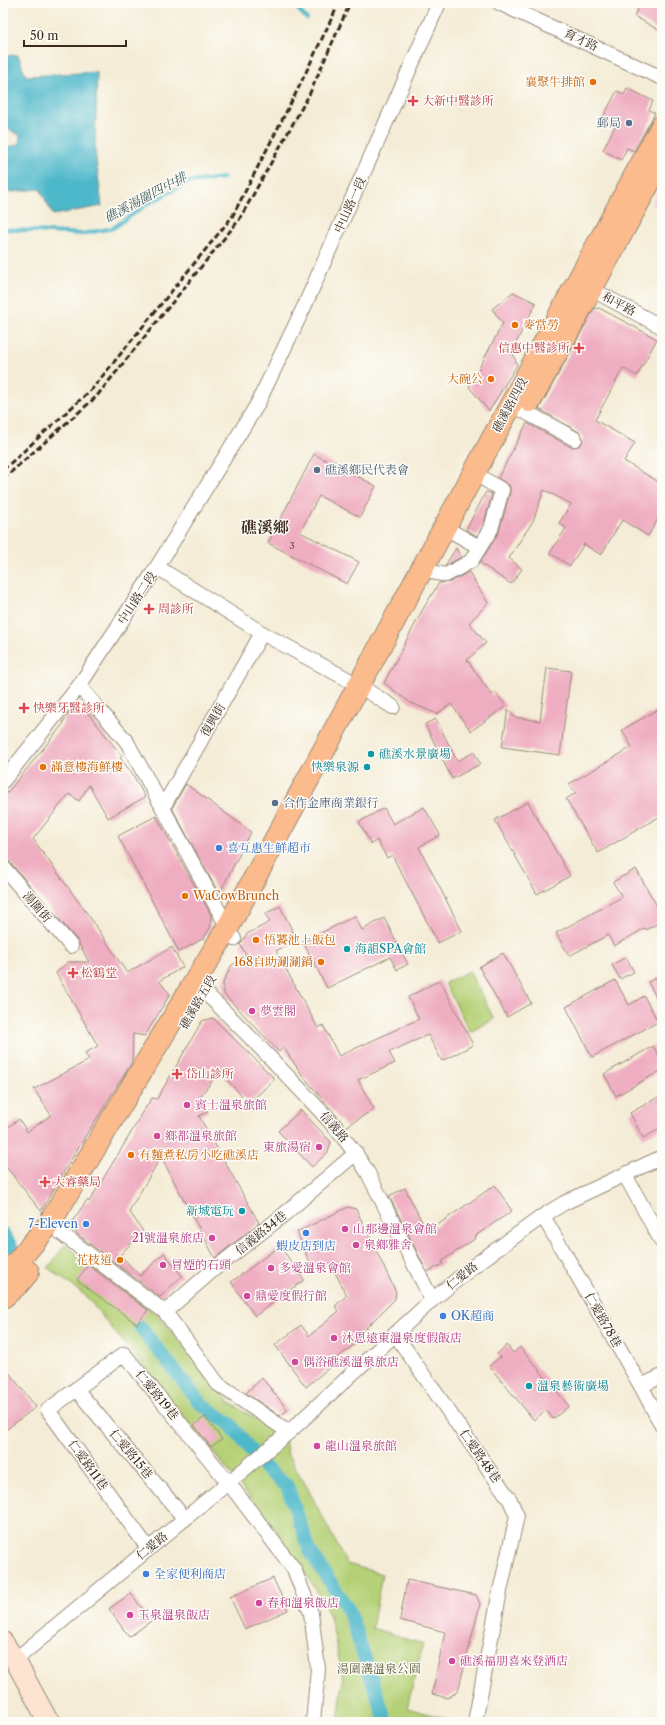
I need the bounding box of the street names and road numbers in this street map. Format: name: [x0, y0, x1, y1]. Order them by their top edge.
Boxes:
street label: 育才路: [562, 25, 601, 54]
street label: 中山路一段: [330, 174, 369, 235]
street label: 和平路: [600, 288, 639, 319]
street label: 礁溪路四段: [489, 375, 530, 435]
street label: 中山路二段: [114, 568, 159, 627]
street label: 復興街: [197, 700, 229, 739]
street label: 湯圍街: [20, 888, 55, 926]
street label: 礁溪路五段: [176, 972, 219, 1031]
street label: 信義路: [317, 1108, 352, 1145]
street label: 信義路34巷: [232, 1207, 289, 1258]
street label: 仁愛路: [443, 1258, 480, 1293]
street label: 仁愛路78巷: [582, 1290, 625, 1350]
street label: 仁愛路19巷: [133, 1367, 182, 1423]
street label: 仁愛路15巷: [106, 1426, 156, 1481]
street label: 仁愛路48巷: [456, 1426, 504, 1485]
street label: 仁愛路11巷: [65, 1437, 112, 1493]
street label: 仁愛路: [133, 1528, 170, 1563]

